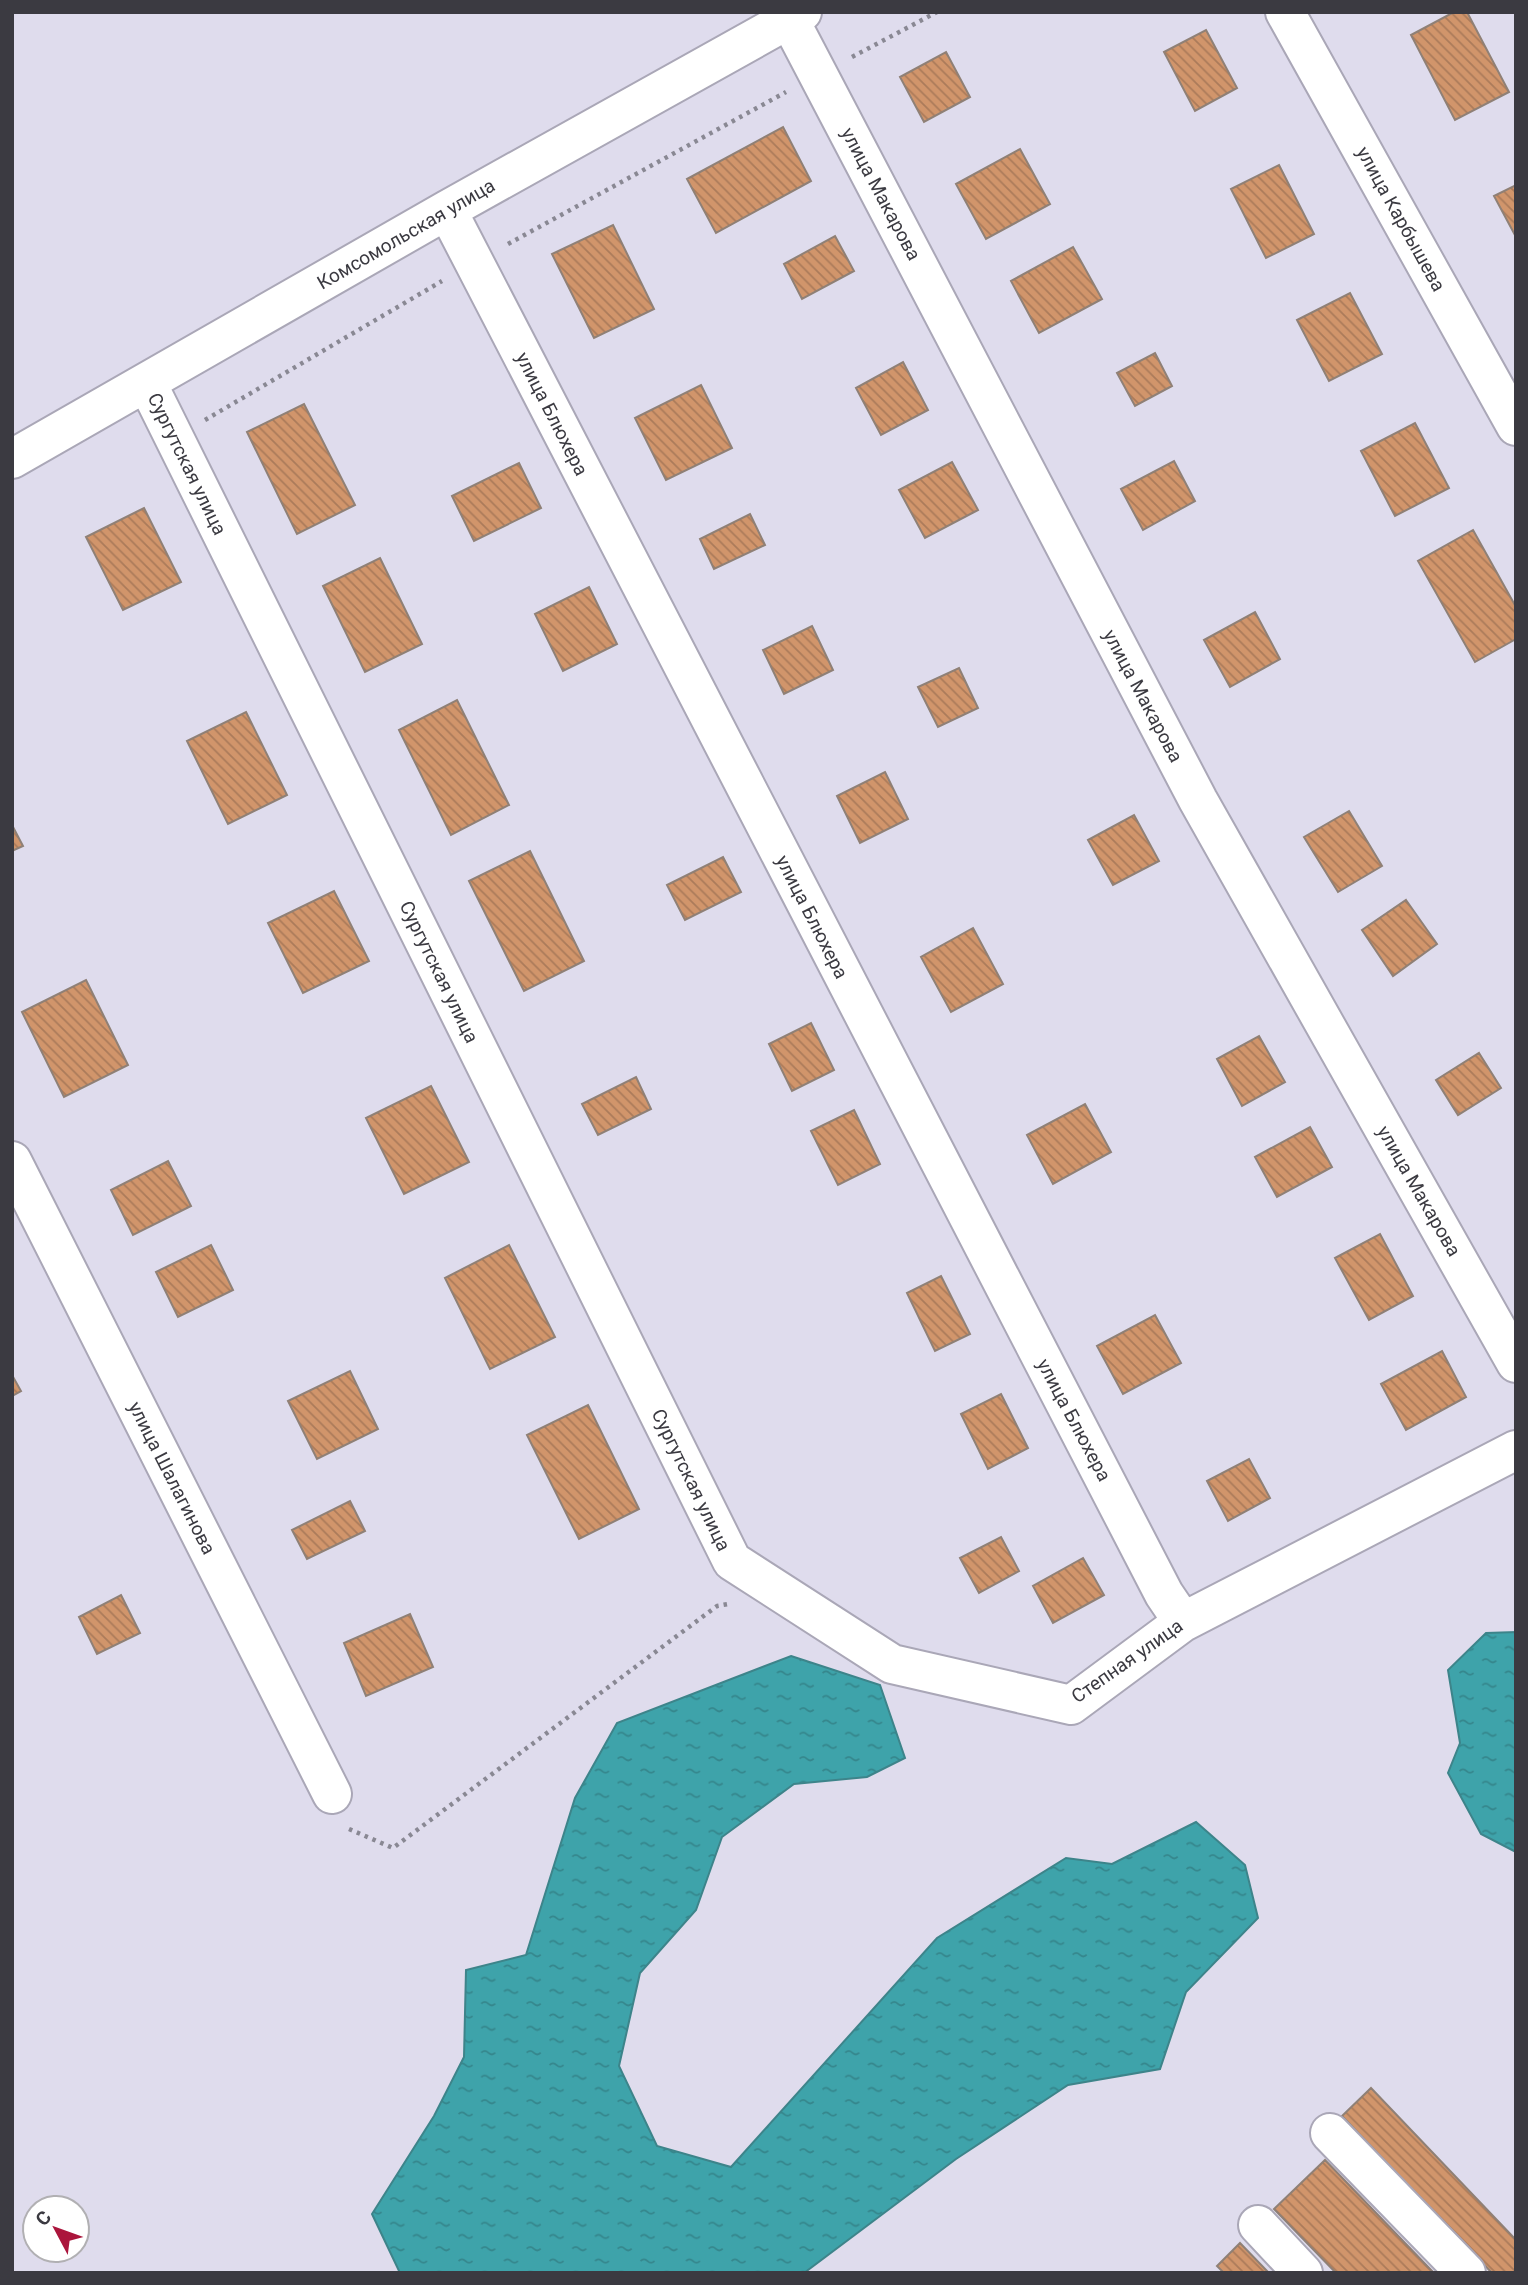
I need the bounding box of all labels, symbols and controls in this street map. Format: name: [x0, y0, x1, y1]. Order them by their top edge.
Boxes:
street label: улица Макарова: [836, 124, 926, 264]
street label: улица Карбышева: [1352, 143, 1450, 295]
street label: Комсомольская улица: [313, 174, 499, 294]
street label: улица Блюхера: [511, 348, 593, 480]
street label: Сургутская улица: [143, 389, 231, 539]
street label: улица Макарова: [1098, 626, 1188, 766]
street label: улица Блюхера: [771, 851, 853, 983]
street label: Сургутская улица: [395, 897, 483, 1047]
street label: улица Макарова: [1372, 1122, 1466, 1260]
street label: улица Блюхера: [1032, 1355, 1116, 1485]
street label: улица Шалагинова: [124, 1398, 220, 1558]
street label: Сургутская улица: [647, 1405, 735, 1555]
street label: Степная улица: [1067, 1614, 1187, 1708]
north arrow: [21, 2194, 91, 2264]
text: С: [31, 2206, 56, 2230]

